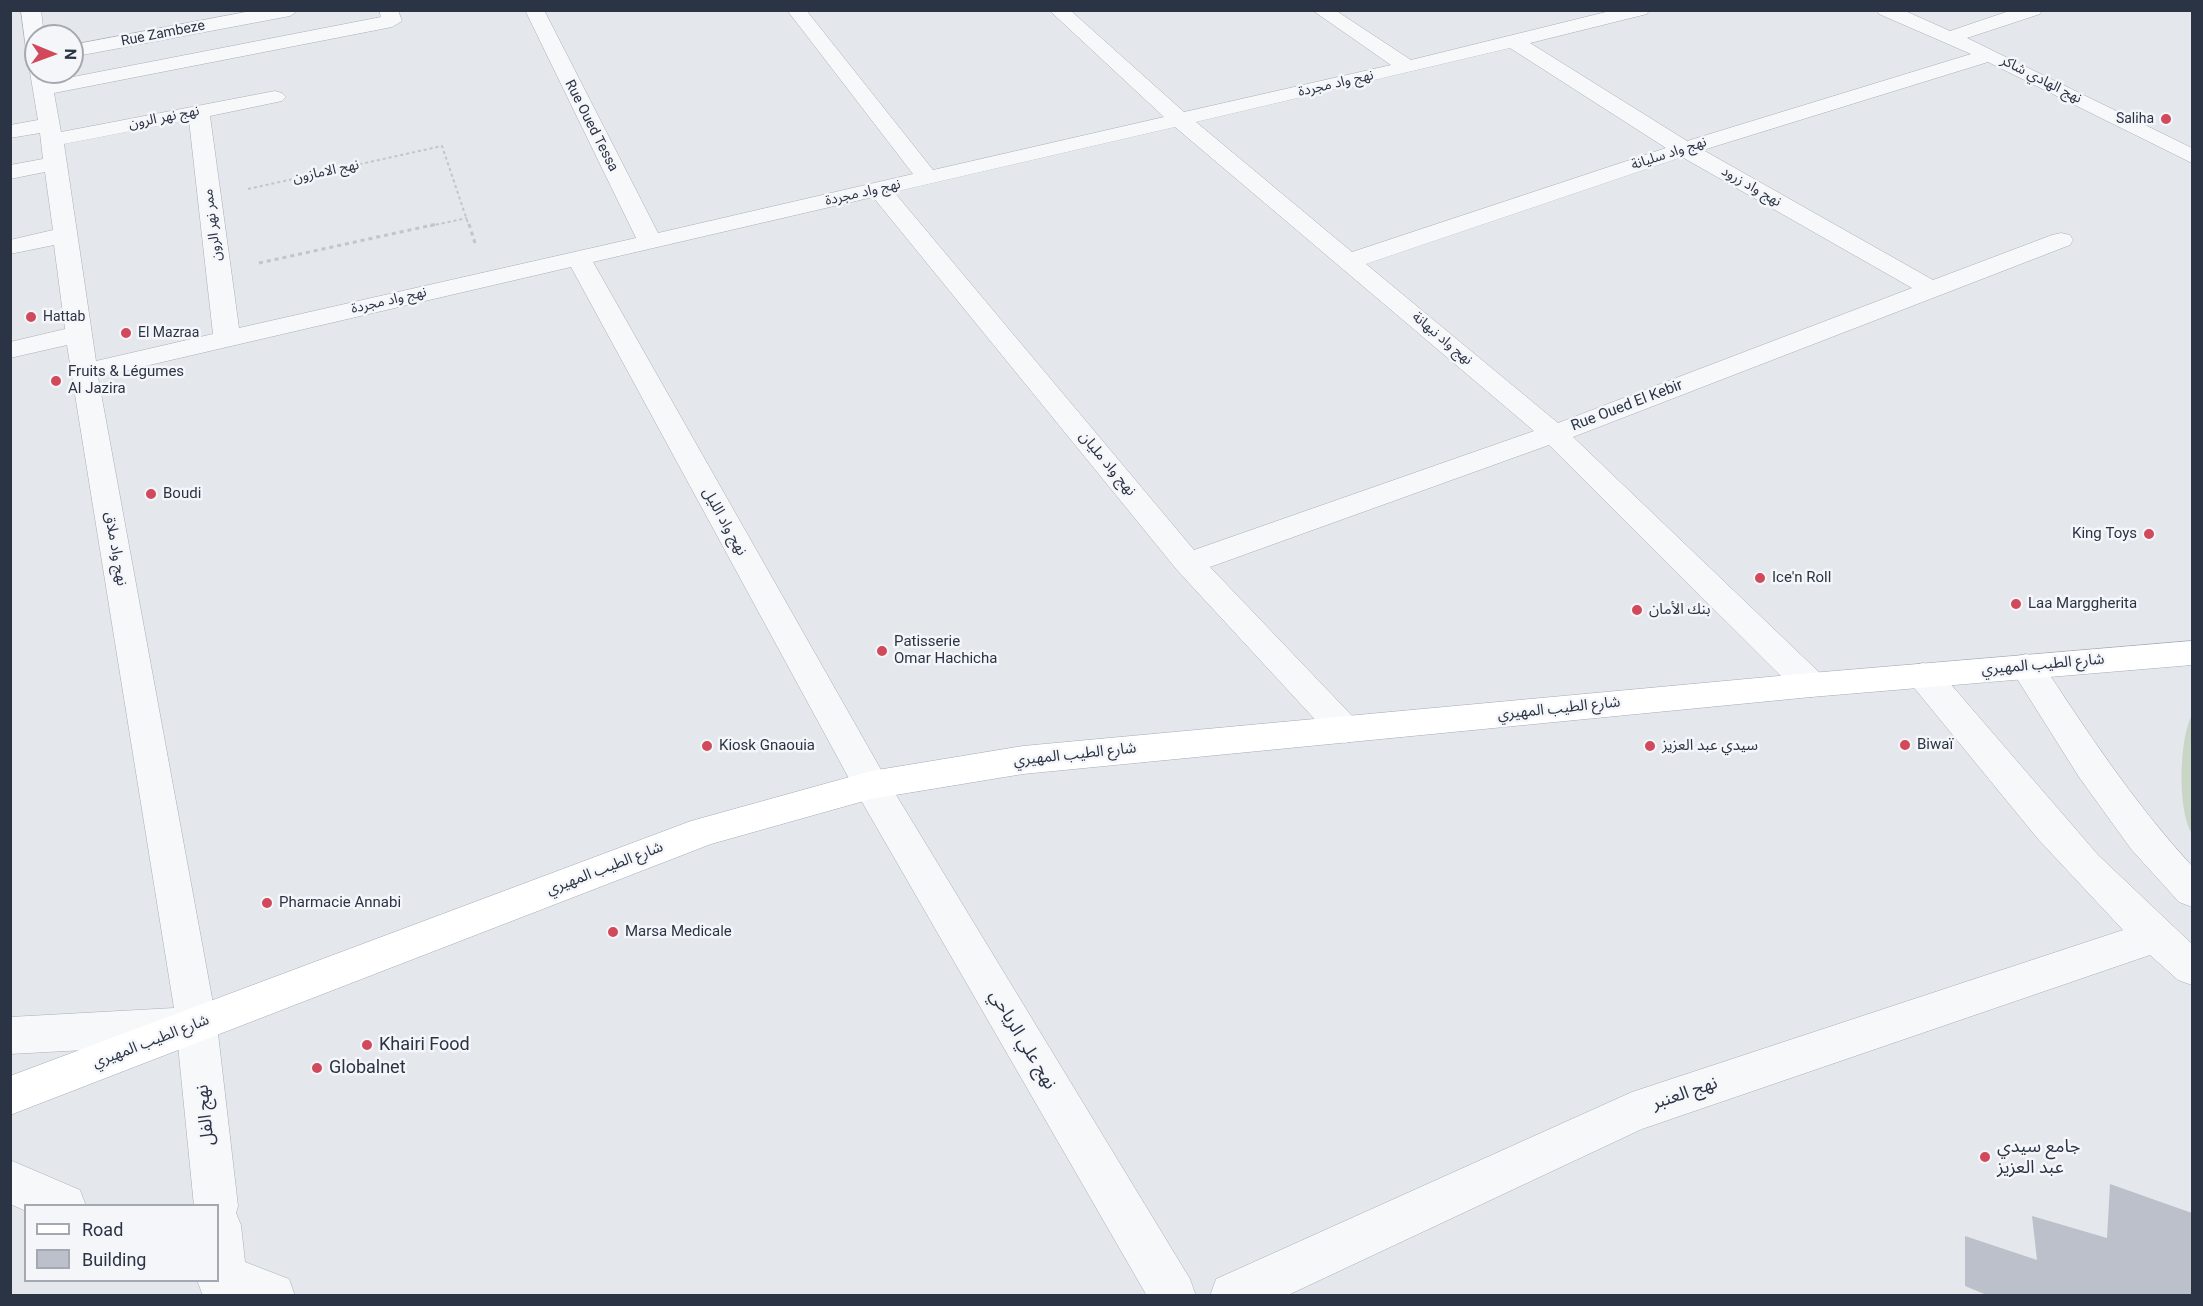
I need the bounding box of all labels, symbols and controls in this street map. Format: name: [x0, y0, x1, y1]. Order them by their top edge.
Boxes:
street label: Rue Zambeze: [120, 18, 206, 50]
north arrow: [24, 24, 84, 84]
text: N: [61, 48, 80, 60]
street label: نهج الهادي شاكر: [1998, 52, 2084, 108]
street label: نهج واد مجردة: [1297, 67, 1375, 101]
street label: Rue Oued Tessa: [561, 77, 621, 175]
street label: نهج نهر الرون: [127, 103, 201, 133]
place label: Saliha: [2116, 111, 2154, 127]
marker: Saliha: [2159, 112, 2173, 126]
street label: نهج واد سليانة: [1629, 134, 1709, 174]
street label: نهج الامازون: [291, 157, 361, 187]
street label: نهج واد زرود: [1718, 163, 1784, 211]
street label: نهج واد مجردة: [824, 176, 902, 210]
street label: ممر نهر الرون: [200, 188, 226, 262]
street label: نهج واد مجردة: [350, 284, 428, 318]
place label: Hattab: [43, 309, 85, 325]
street label: نهج واد نبهانة: [1408, 309, 1476, 369]
marker: Hattab: [24, 310, 38, 324]
place label: El Mazraa: [138, 325, 199, 341]
marker: El Mazraa: [119, 326, 133, 340]
place label: Fruits & Légumes Al Jazira: [68, 363, 184, 398]
marker: Fruits & Légumes Al Jazira: [49, 374, 63, 388]
street label: Rue Oued El Kebir: [1569, 376, 1685, 436]
street label: نهج واد مليان: [1075, 428, 1139, 500]
place label: Boudi: [163, 485, 201, 503]
street label: نهج واد الليل: [698, 485, 750, 559]
marker: Boudi: [144, 487, 158, 501]
street label: نهج واد ملاق: [100, 511, 130, 587]
place label: King Toys: [2072, 525, 2137, 543]
marker: King Toys: [2142, 527, 2156, 541]
place label: Ice'n Roll: [1772, 569, 1831, 587]
marker: Ice'n Roll: [1753, 571, 1767, 585]
place label: Laa Marggherita: [2028, 595, 2137, 613]
marker: Laa Marggherita: [2009, 597, 2023, 611]
place label: بنك الأمان: [1649, 601, 1711, 619]
marker: بنك الأمان: [1630, 603, 1644, 617]
place label: Patisserie Omar Hachicha: [894, 633, 997, 668]
marker: Patisserie Omar Hachicha: [875, 644, 889, 658]
street label: شارع الطيب المهيري: [1981, 651, 2105, 679]
street label: شارع الطيب المهيري: [1497, 694, 1621, 724]
place label: Biwaï: [1917, 736, 1953, 754]
place label: Kiosk Gnaouia: [719, 737, 815, 755]
place label: سيدي عبد العزيز: [1662, 737, 1758, 755]
marker: Biwaï: [1898, 738, 1912, 752]
marker: Kiosk Gnaouia: [700, 739, 714, 753]
marker: سيدي عبد العزيز: [1643, 739, 1657, 753]
street label: شارع الطيب المهيري: [1013, 740, 1137, 770]
street label: شارع الطيب المهيري: [544, 838, 666, 900]
place label: Pharmacie Annabi: [279, 894, 401, 912]
marker: Pharmacie Annabi: [260, 896, 274, 910]
place label: Marsa Medicale: [625, 923, 732, 941]
marker: Marsa Medicale: [606, 925, 620, 939]
street label: نهج علي الرياحي: [984, 986, 1060, 1094]
street label: شارع الطيب المهيري: [90, 1011, 212, 1073]
place label: Khairi Food: [379, 1034, 470, 1056]
marker: Khairi Food: [360, 1038, 374, 1052]
place label: Globalnet: [329, 1057, 406, 1079]
marker: Globalnet: [310, 1061, 324, 1075]
street label: نهج العنبر: [1649, 1073, 1721, 1115]
street label: نهج الفل: [192, 1083, 220, 1147]
place label: جامع سيدي عبد العزيز: [1997, 1136, 2080, 1178]
marker: جامع سيدي عبد العزيز: [1978, 1150, 1992, 1164]
legend: [24, 1204, 219, 1282]
text: Road: [82, 1219, 123, 1240]
text: Building: [82, 1249, 146, 1270]

